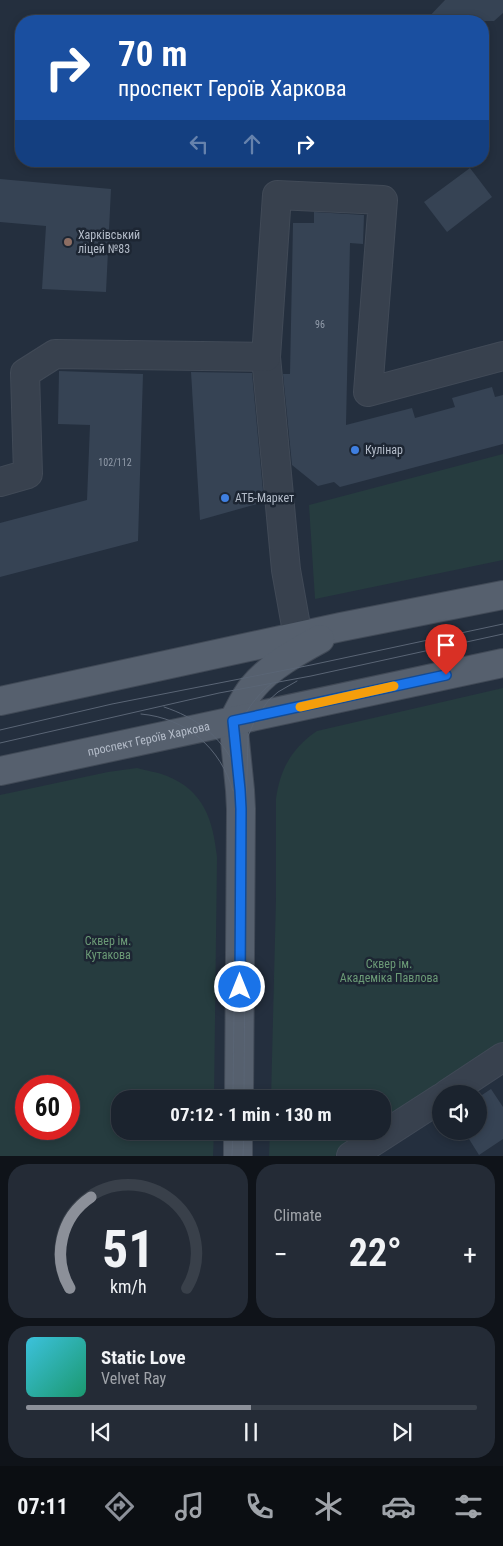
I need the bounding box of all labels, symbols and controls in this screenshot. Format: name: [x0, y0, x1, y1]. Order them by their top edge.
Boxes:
text: 70 m: [118, 34, 187, 75]
icon: right: [35, 35, 100, 100]
text: проспект Героїв Харкова: [118, 76, 347, 101]
icon: left: [185, 130, 213, 158]
icon: ahead: [238, 130, 266, 158]
icon: right: [291, 130, 319, 158]
place label: Харківський ліцей №83: [78, 228, 140, 256]
marker: Харківський ліцей №83: [62, 236, 74, 248]
house number: 96: [315, 319, 325, 330]
place label: Кулінар: [365, 443, 403, 457]
marker: Кулінар: [349, 444, 361, 456]
house number: 102/112: [98, 457, 132, 468]
place label: АТБ-Маркет: [235, 491, 294, 505]
marker: АТБ-Маркет: [219, 492, 231, 504]
pin: [425, 624, 467, 675]
icon: arrive: [432, 631, 460, 659]
street label: проспект Героїв Харкова: [86, 719, 211, 759]
park label: Сквер ім. Кутакова: [85, 934, 131, 962]
park label: Сквер ім. Академіка Павлова: [340, 957, 438, 985]
position arrow: [213, 960, 265, 1012]
speed limit sign: 60: [15, 1075, 80, 1140]
map controls: [432, 1085, 487, 1140]
button: sound: [432, 1085, 487, 1140]
text: 07:12 · 1 min · 130 m: [170, 1103, 332, 1126]
text: Climate: [274, 1206, 322, 1225]
text: 51: [101, 1219, 154, 1280]
text: 22°: [349, 1231, 402, 1275]
text: −: [274, 1238, 288, 1271]
text: +: [463, 1238, 477, 1271]
text: km/h: [109, 1276, 146, 1297]
text: Static Love: [101, 1346, 186, 1369]
text: Velvet Ray: [101, 1369, 166, 1388]
icon: previous: [87, 1418, 115, 1446]
icon: pause: [237, 1418, 265, 1446]
icon: next: [388, 1418, 416, 1446]
icon: directions: [102, 1489, 137, 1524]
icon: music: [172, 1489, 207, 1524]
icon: phone: [242, 1489, 277, 1524]
icon: climate: [311, 1489, 346, 1524]
icon: car: [381, 1489, 416, 1524]
icon: filters: [451, 1489, 486, 1524]
text: 07:11: [17, 1494, 68, 1519]

